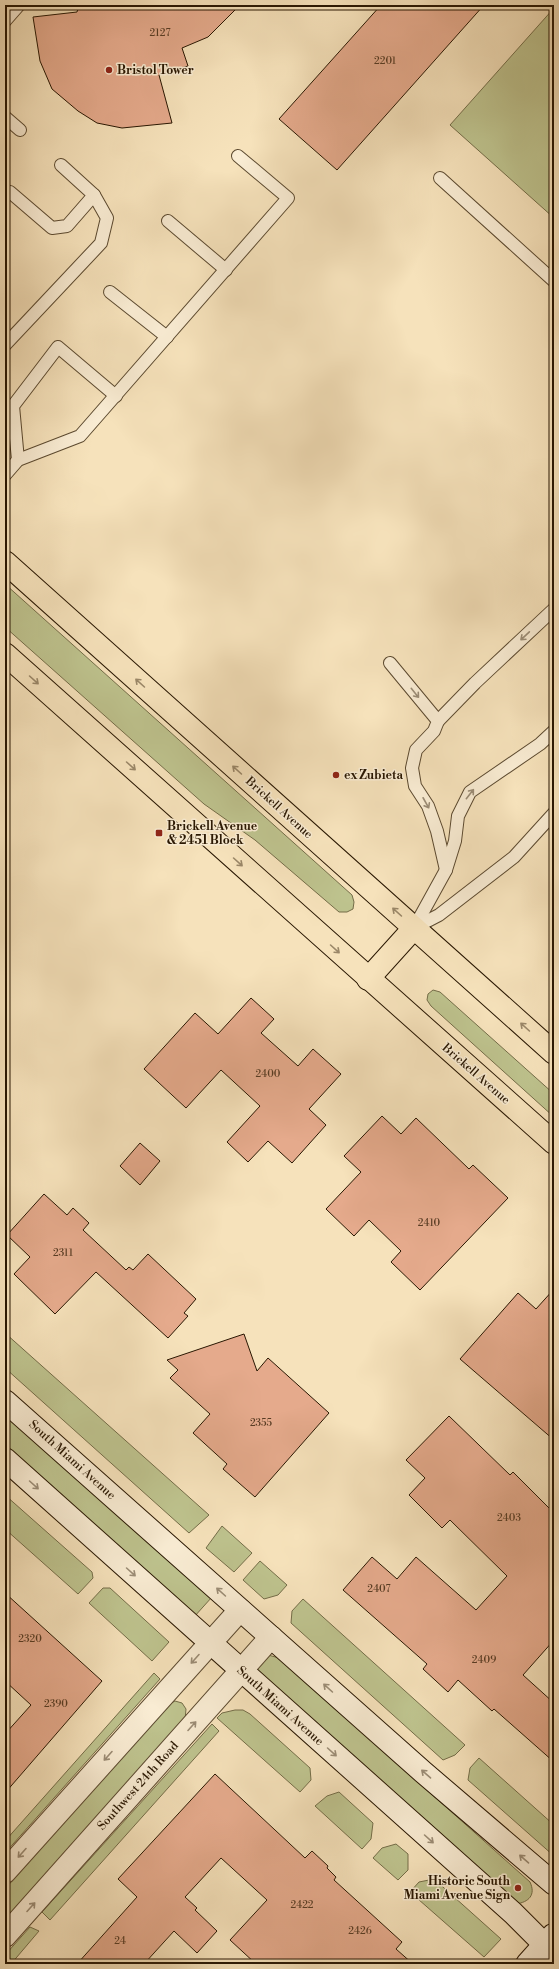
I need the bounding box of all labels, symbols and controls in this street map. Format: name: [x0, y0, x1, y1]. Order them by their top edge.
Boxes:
house number: 2127: [149, 27, 171, 39]
house number: 2201: [374, 55, 397, 67]
place label: Bristol Tower: [117, 63, 194, 78]
marker: Bristol Tower: [104, 65, 114, 75]
one-way arrow: [520, 631, 530, 640]
one-way arrow: [29, 675, 39, 684]
one-way arrow: [135, 678, 145, 688]
one-way arrow: [410, 688, 419, 699]
one-way arrow: [126, 762, 136, 771]
one-way arrow: [232, 765, 242, 774]
place label: ex Zubieta: [344, 768, 404, 783]
marker: ex Zubieta: [331, 770, 341, 780]
street label: Brickell Avenue: [242, 773, 316, 842]
one-way arrow: [466, 789, 475, 799]
one-way arrow: [422, 797, 430, 809]
place label: Brickell Avenue & 2451 Block: [167, 819, 258, 848]
marker: Brickell Avenue & 2451 Block: [154, 828, 164, 838]
one-way arrow: [233, 858, 243, 867]
one-way arrow: [391, 908, 402, 917]
one-way arrow: [330, 944, 340, 954]
one-way arrow: [520, 1022, 530, 1032]
street label: Brickell Avenue: [438, 1040, 513, 1108]
house number: 2400: [256, 1068, 281, 1080]
house number: 2410: [418, 1217, 441, 1229]
house number: 2311: [53, 1247, 74, 1259]
street label: South Miami Avenue: [26, 1417, 118, 1503]
house number: 2355: [250, 1417, 273, 1429]
one-way arrow: [29, 1481, 39, 1490]
house number: 2403: [497, 1512, 521, 1524]
one-way arrow: [125, 1568, 136, 1577]
house number: 2407: [367, 1583, 391, 1595]
one-way arrow: [216, 1588, 226, 1597]
house number: 2320: [18, 1633, 42, 1645]
one-way arrow: [191, 1654, 200, 1665]
house number: 2409: [472, 1654, 496, 1666]
street label: South Miami Avenue: [234, 1663, 326, 1749]
one-way arrow: [323, 1684, 334, 1693]
house number: 2390: [44, 1698, 68, 1710]
one-way arrow: [187, 1720, 196, 1731]
street label: Southwest 24th Road: [94, 1738, 182, 1833]
one-way arrow: [327, 1747, 337, 1757]
one-way arrow: [104, 1751, 113, 1761]
one-way arrow: [420, 1770, 431, 1779]
one-way arrow: [424, 1834, 434, 1843]
one-way arrow: [17, 1848, 26, 1858]
one-way arrow: [519, 1854, 530, 1863]
place label: Historic South Miami Avenue Sign: [404, 1874, 511, 1903]
marker: Historic South Miami Avenue Sign: [513, 1883, 523, 1893]
house number: 2422: [290, 1899, 314, 1911]
one-way arrow: [26, 1902, 35, 1912]
house number: 2426: [348, 1925, 372, 1937]
house number: 24: [114, 1935, 126, 1947]

